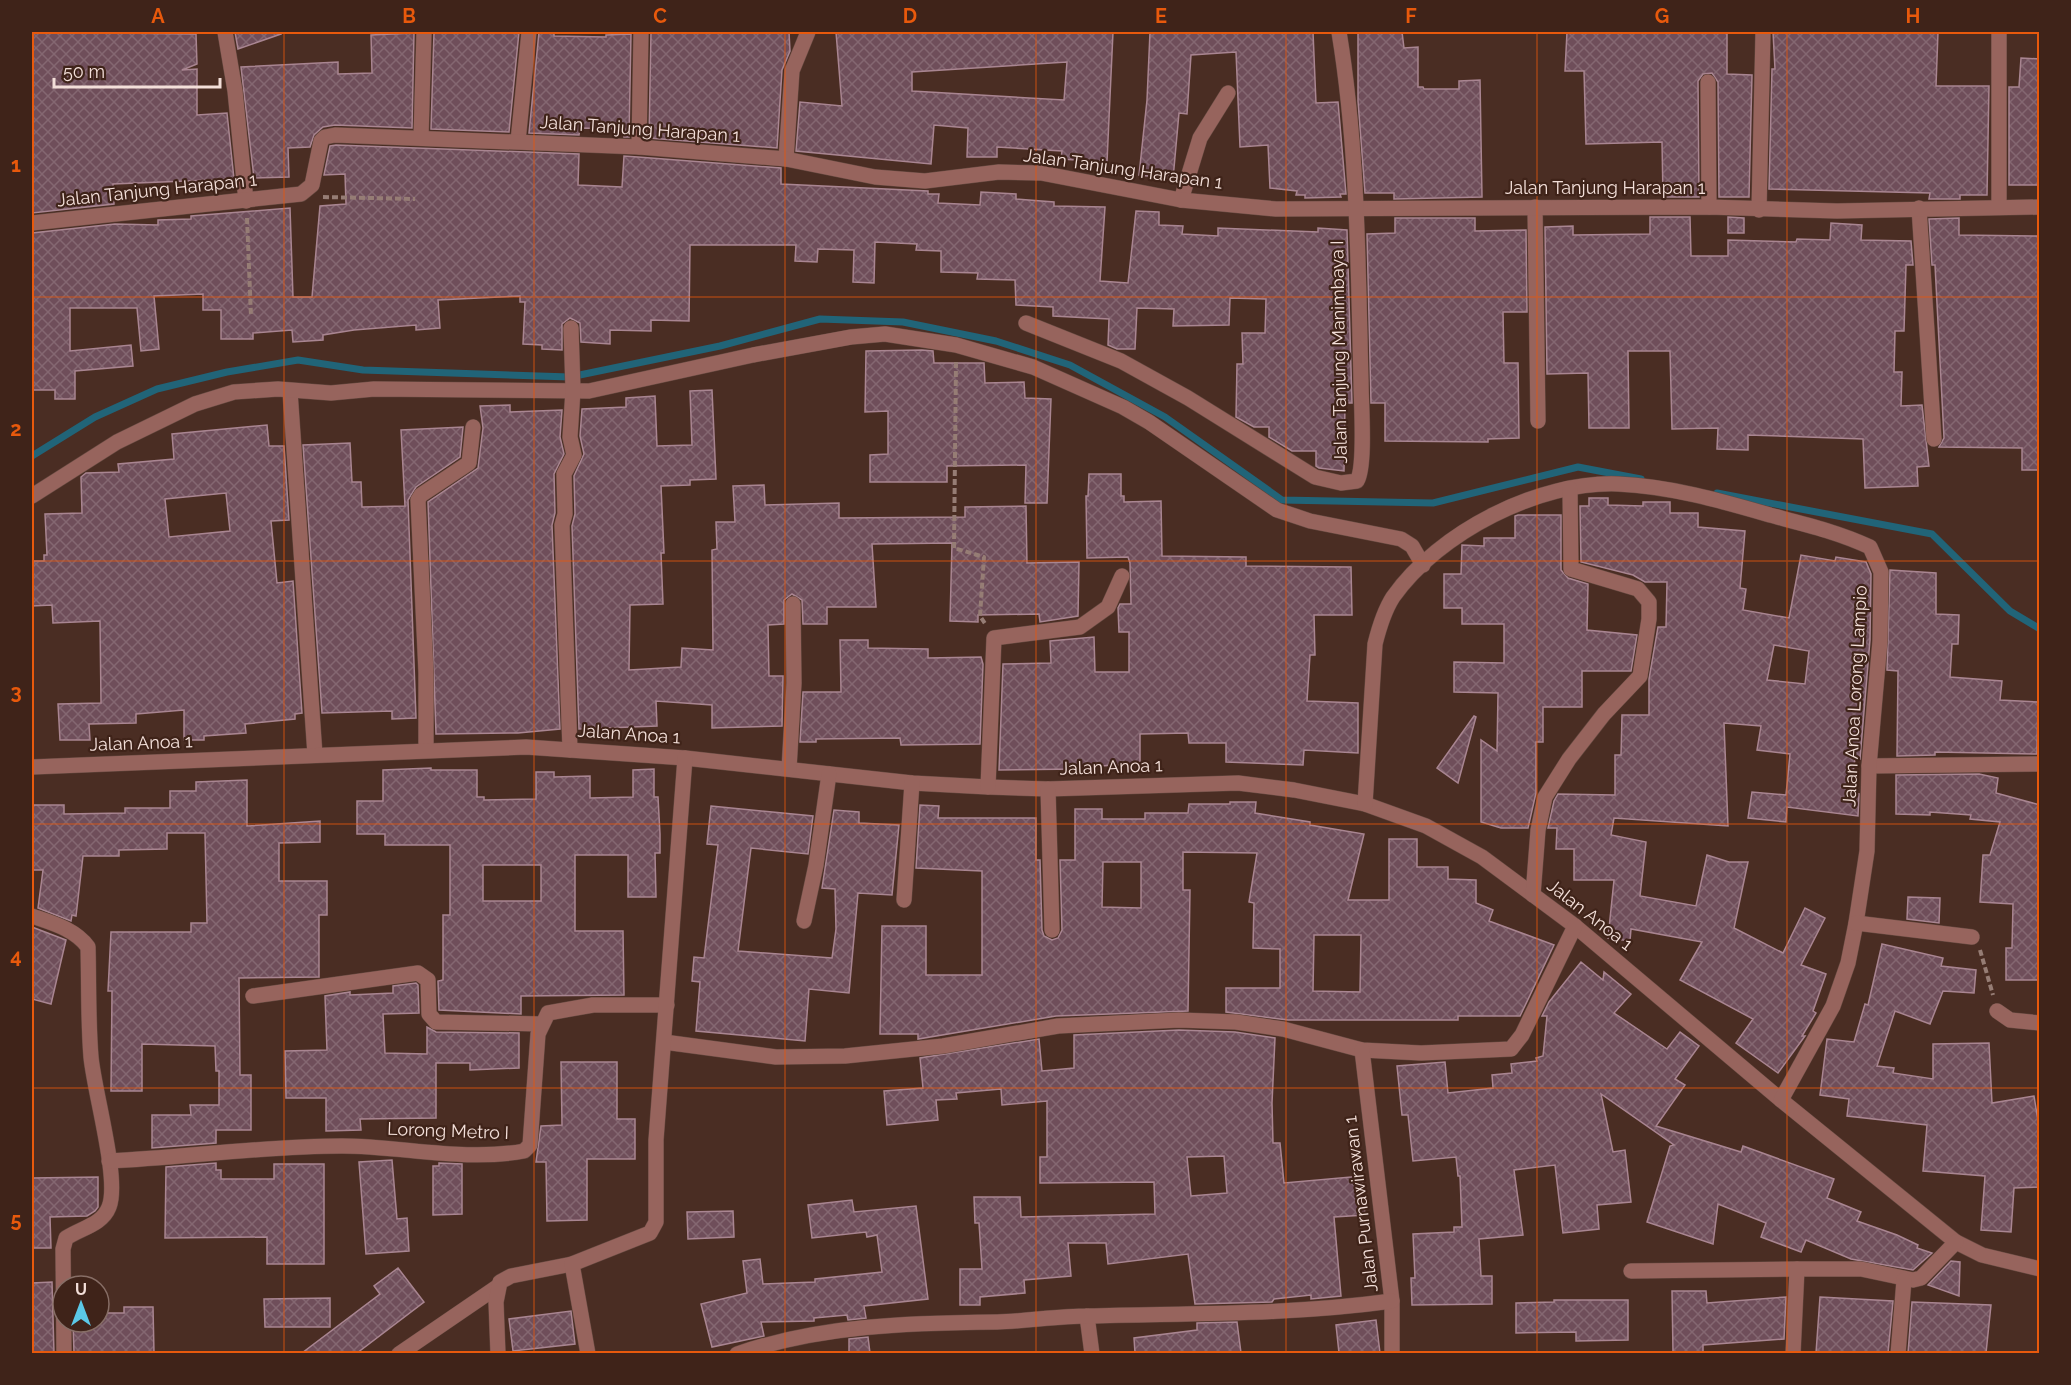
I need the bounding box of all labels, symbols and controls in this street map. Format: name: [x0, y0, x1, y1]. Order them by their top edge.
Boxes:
text: A: [151, 4, 165, 28]
text: B: [402, 4, 416, 28]
text: C: [653, 4, 667, 28]
text: D: [903, 4, 917, 28]
text: E: [1155, 4, 1167, 28]
text: F: [1405, 4, 1417, 28]
text: G: [1655, 4, 1669, 28]
text: H: [1906, 4, 1920, 28]
scale bar: [54, 51, 220, 89]
text: 50 m: [63, 61, 105, 82]
street label: Jalan Tanjung Harapan 1: [539, 111, 741, 146]
street label: Jalan Tanjung Harapan 1: [1022, 144, 1224, 193]
text: 1: [11, 153, 21, 177]
street label: Jalan Tanjung Harapan 1: [56, 169, 258, 210]
street label: Jalan Tanjung Harapan 1: [1505, 177, 1706, 198]
street label: Jalan Tanjung Manimbaya I: [1326, 240, 1351, 464]
text: 2: [10, 417, 22, 441]
street label: Jalan Anoa Lorong Lampio: [1838, 584, 1871, 807]
text: 3: [10, 680, 22, 704]
street label: Jalan Anoa 1: [577, 719, 681, 748]
street label: Jalan Anoa 1: [89, 730, 193, 755]
street label: Jalan Anoa 1: [1059, 754, 1163, 779]
street label: Jalan Anoa 1: [1543, 875, 1638, 955]
text: 4: [10, 944, 22, 968]
street label: Jalan Purnawirawan 1: [1339, 1114, 1382, 1294]
street label: Lorong Metro I: [387, 1118, 509, 1143]
text: 5: [10, 1208, 22, 1232]
north arrow: [51, 1274, 111, 1334]
text: U: [75, 1280, 87, 1299]

